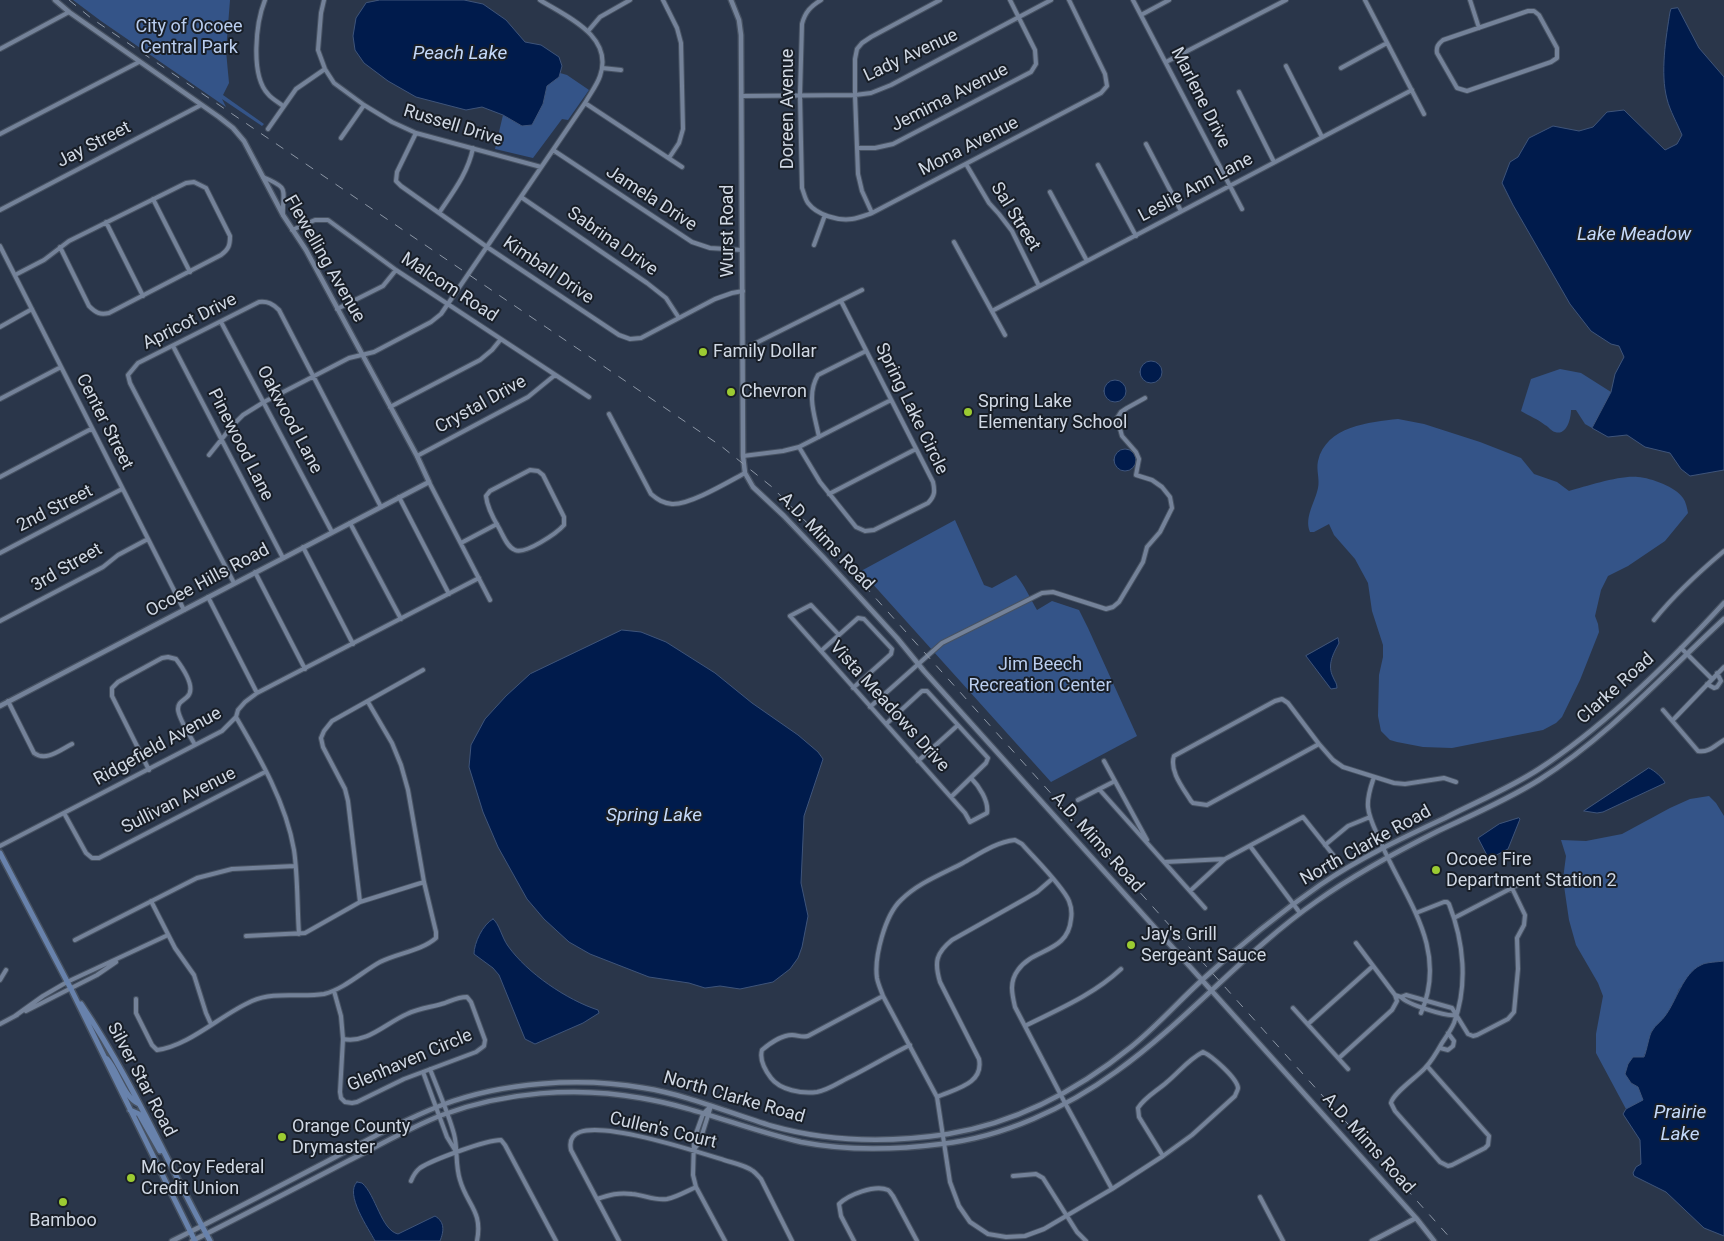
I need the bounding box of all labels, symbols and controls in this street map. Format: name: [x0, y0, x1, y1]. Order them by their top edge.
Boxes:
park label: City of Ocoee Central Park: [135, 16, 243, 58]
street label: Lady Avenue: [860, 25, 962, 87]
water label: Peach Lake: [413, 43, 507, 65]
street label: Marlene Drive: [1165, 44, 1235, 152]
street label: Doreen Avenue: [777, 49, 799, 169]
street label: Jemima Avenue: [888, 59, 1012, 137]
street label: Russell Drive: [401, 101, 505, 151]
street label: Mona Avenue: [916, 113, 1022, 181]
street label: Jay Street: [53, 117, 135, 173]
street label: Leslie Ann Lane: [1135, 149, 1257, 227]
street label: Jamela Drive: [601, 162, 701, 236]
street label: Sal Street: [985, 179, 1045, 255]
street label: Wurst Road: [717, 185, 739, 277]
street label: Flewelling Avenue: [279, 191, 369, 327]
street label: Sabrina Drive: [563, 203, 661, 281]
water label: Lake Meadow: [1577, 224, 1691, 246]
street label: Kimball Drive: [498, 233, 598, 309]
street label: Malcom Road: [397, 249, 501, 327]
street label: Apricot Drive: [139, 289, 241, 355]
street label: Spring Lake Circle: [870, 340, 952, 478]
place label: Family Dollar: [713, 341, 817, 363]
marker: Family Dollar: [697, 346, 709, 358]
street label: Oakwood Lane: [252, 362, 326, 478]
street label: Center Street: [71, 370, 137, 474]
street label: Crystal Drive: [432, 371, 530, 439]
place label: Chevron: [741, 381, 807, 403]
street label: Pinewood Lane: [202, 385, 278, 505]
marker: Chevron: [725, 386, 737, 398]
place label: Spring Lake Elementary School: [978, 391, 1127, 434]
marker: Spring Lake Elementary School: [962, 406, 974, 418]
street label: 2nd Street: [13, 481, 97, 537]
street label: A.D. Mims Road: [774, 489, 878, 595]
street label: 3rd Street: [28, 539, 106, 597]
street label: Ocoee Hills Road: [143, 539, 273, 623]
street label: Vista Meadows Drive: [825, 637, 953, 777]
street label: Clarke Road: [1573, 649, 1659, 729]
park label: Jim Beech Recreation Center: [969, 654, 1111, 696]
street label: Ridgefield Avenue: [90, 703, 226, 791]
street label: Sullivan Avenue: [118, 763, 240, 839]
street label: A.D. Mims Road: [1046, 788, 1148, 898]
street label: North Clarke Road: [1297, 801, 1435, 891]
water label: Spring Lake: [606, 805, 702, 827]
place label: Ocoee Fire Department Station 2: [1446, 849, 1617, 892]
marker: Ocoee Fire Department Station 2: [1430, 864, 1442, 876]
place label: Jay's Grill Sergeant Sauce: [1141, 924, 1266, 966]
marker: Jay's Grill Sergeant Sauce: [1125, 939, 1137, 951]
street label: Silver Star Road: [102, 1019, 180, 1141]
street label: Glenhaven Circle: [344, 1025, 476, 1097]
street label: North Clarke Road: [661, 1067, 807, 1129]
street label: A.D. Mims Road: [1317, 1089, 1419, 1199]
water label: Prairie Lake: [1654, 1102, 1706, 1146]
street label: Cullen's Court: [607, 1108, 719, 1154]
place label: Orange County Drymaster: [292, 1116, 410, 1158]
marker: Orange County Drymaster: [276, 1131, 288, 1143]
place label: Mc Coy Federal Credit Union: [141, 1157, 264, 1200]
marker: Mc Coy Federal Credit Union: [125, 1172, 137, 1184]
marker: Bamboo: [57, 1196, 69, 1208]
place label: Bamboo: [29, 1210, 97, 1232]

